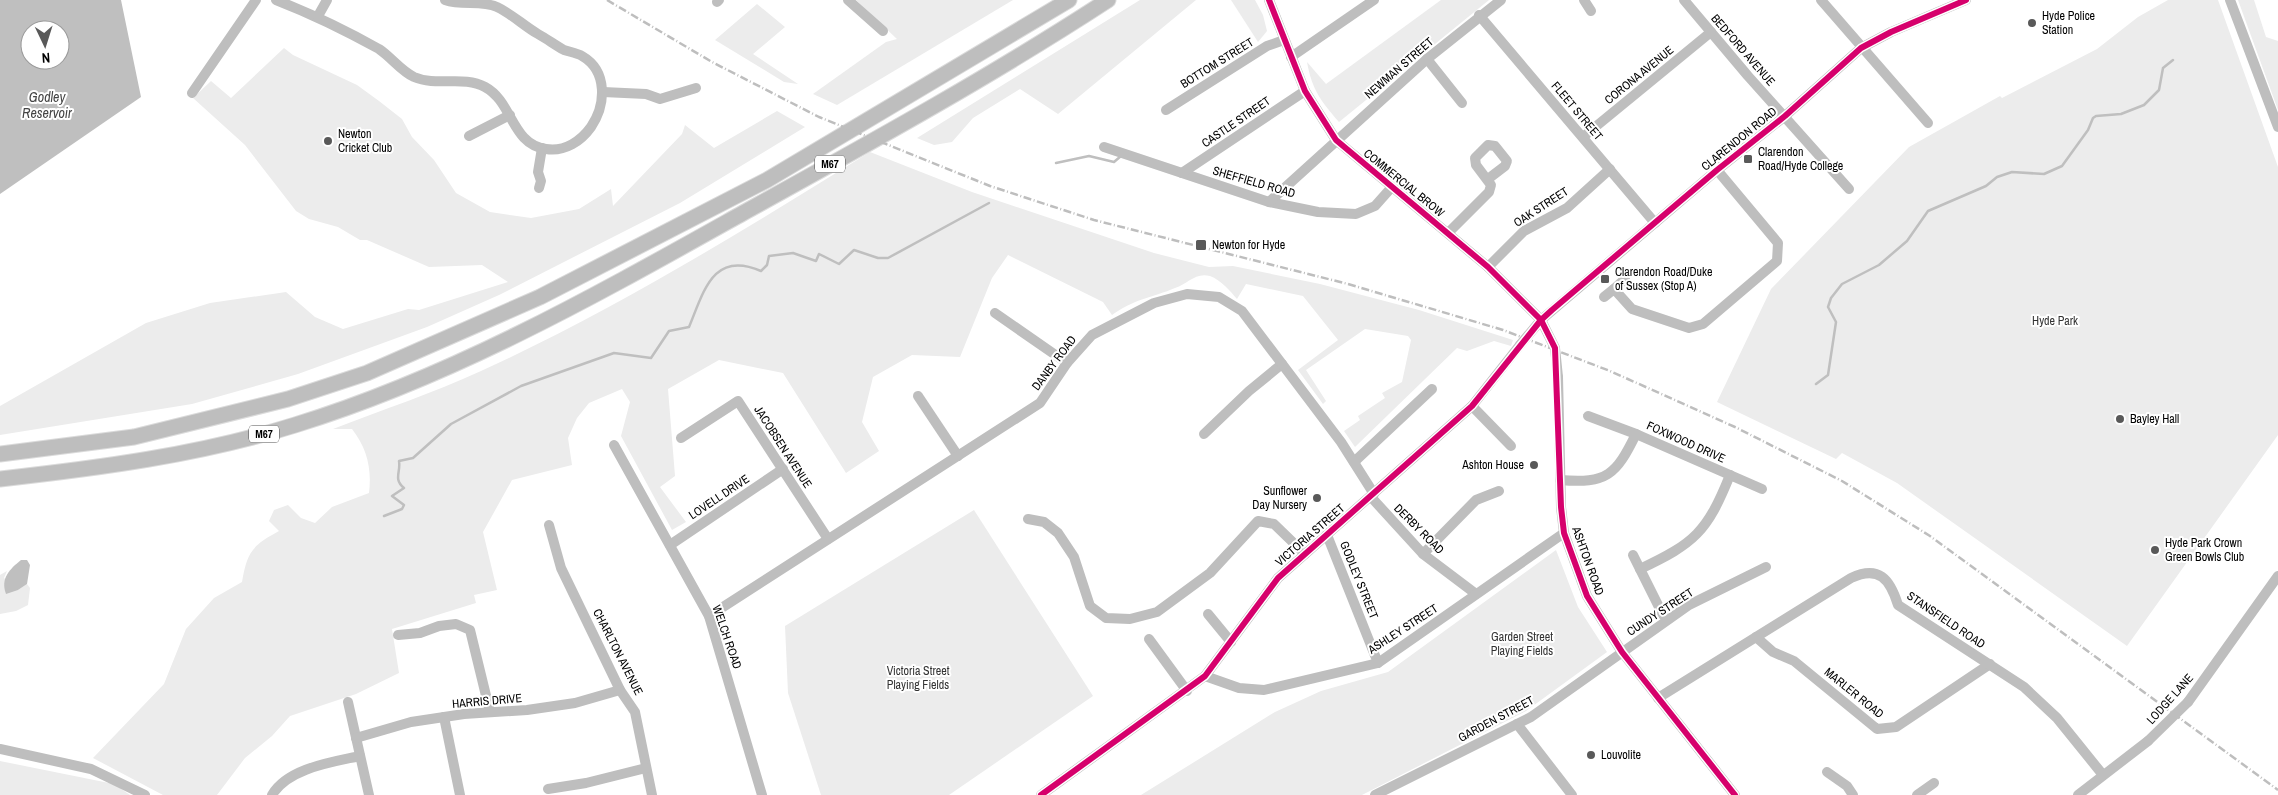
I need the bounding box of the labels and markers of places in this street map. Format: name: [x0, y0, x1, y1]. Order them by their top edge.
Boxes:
place label: Hyde Police Station: [2042, 8, 2095, 38]
marker: Hyde Police Station: [2026, 17, 2038, 29]
place label: Newton Cricket Club: [338, 126, 392, 156]
marker: Newton Cricket Club: [322, 135, 334, 147]
place label: Clarendon Road/Hyde College: [1758, 144, 1843, 174]
marker: Clarendon Road/Hyde College: [1742, 153, 1754, 165]
place label: Newton for Hyde: [1212, 237, 1285, 253]
marker: Newton for Hyde: [1194, 238, 1208, 252]
place label: Clarendon Road/Duke of Sussex (Stop A): [1615, 264, 1712, 294]
marker: Clarendon Road/Duke of Sussex (Stop A): [1599, 273, 1611, 285]
place label: Bayley Hall: [2130, 411, 2179, 427]
marker: Bayley Hall: [2114, 413, 2126, 425]
place label: Ashton House: [1461, 457, 1524, 473]
marker: Ashton House: [1528, 459, 1540, 471]
place label: Sunflower Day Nursery: [1252, 483, 1308, 513]
marker: Sunflower Day Nursery: [1311, 492, 1323, 504]
place label: Hyde Park Crown Green Bowls Club: [2165, 535, 2244, 565]
marker: Hyde Park Crown Green Bowls Club: [2149, 544, 2161, 556]
place label: Louvolite: [1601, 747, 1641, 763]
marker: Louvolite: [1585, 749, 1597, 761]

